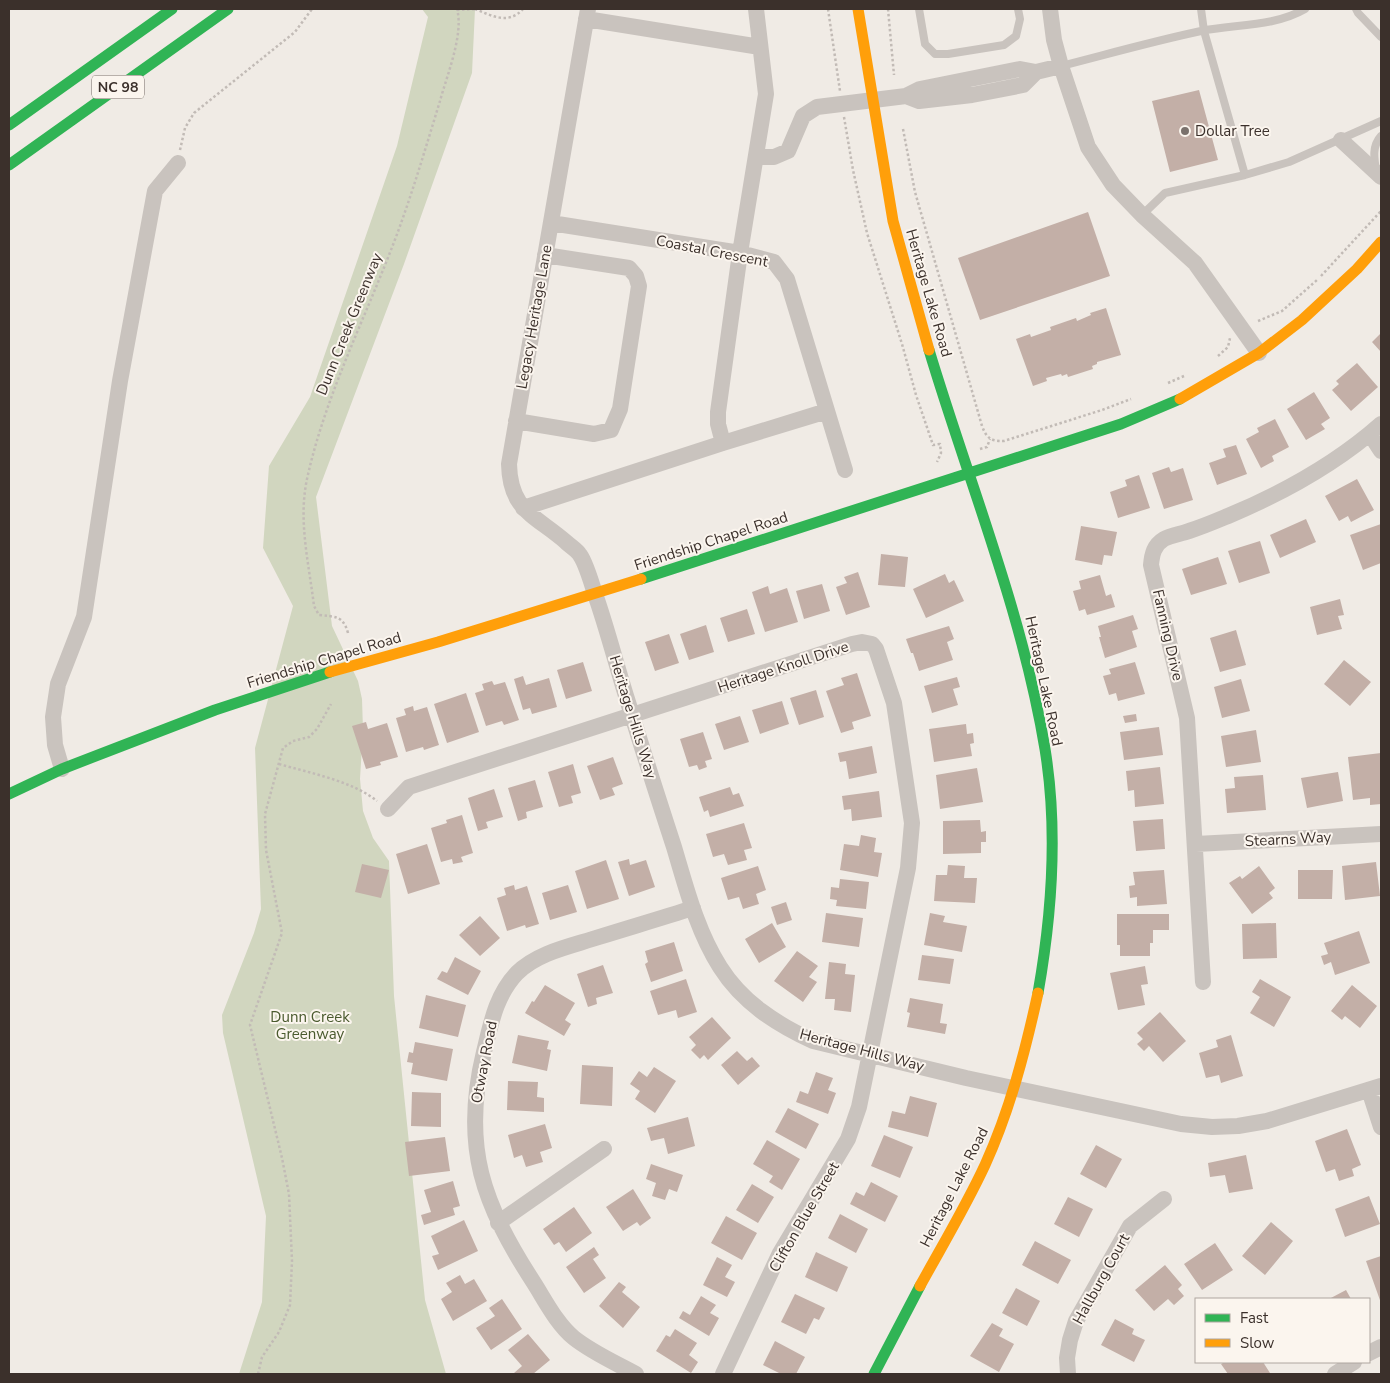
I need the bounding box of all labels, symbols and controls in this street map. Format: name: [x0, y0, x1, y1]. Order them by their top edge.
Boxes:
road number: NC 98: [92, 75, 144, 98]
place label: Dollar Tree: [1195, 121, 1270, 141]
marker: Dollar Tree: [1179, 125, 1191, 137]
street label: Heritage Lake Road: [901, 227, 957, 359]
street label: Coastal Crescent: [654, 230, 770, 272]
street label: Legacy Heritage Lane: [511, 243, 557, 391]
street label: Dunn Creek Greenway: [311, 250, 387, 398]
street label: Friendship Chapel Road: [632, 507, 790, 575]
street label: Fanning Drive: [1148, 587, 1188, 683]
street label: Heritage Lake Road: [1020, 614, 1068, 748]
street label: Friendship Chapel Road: [244, 627, 404, 693]
street label: Heritage Knoll Drive: [715, 636, 851, 698]
street label: Heritage Hills Way: [605, 653, 661, 781]
street label: Stearns Way: [1244, 827, 1332, 851]
park label: Dunn Creek Greenway: [270, 1007, 350, 1044]
street label: Otway Road: [466, 1019, 502, 1105]
street label: Heritage Hills Way: [798, 1024, 927, 1076]
street label: Heritage Lake Road: [915, 1124, 993, 1250]
street label: Clifton Blue Street: [764, 1158, 844, 1276]
street label: Hallburg Court: [1068, 1229, 1135, 1328]
legend: [1195, 1298, 1370, 1363]
text: Fast: [1240, 1308, 1269, 1328]
text: Slow: [1240, 1333, 1275, 1353]

